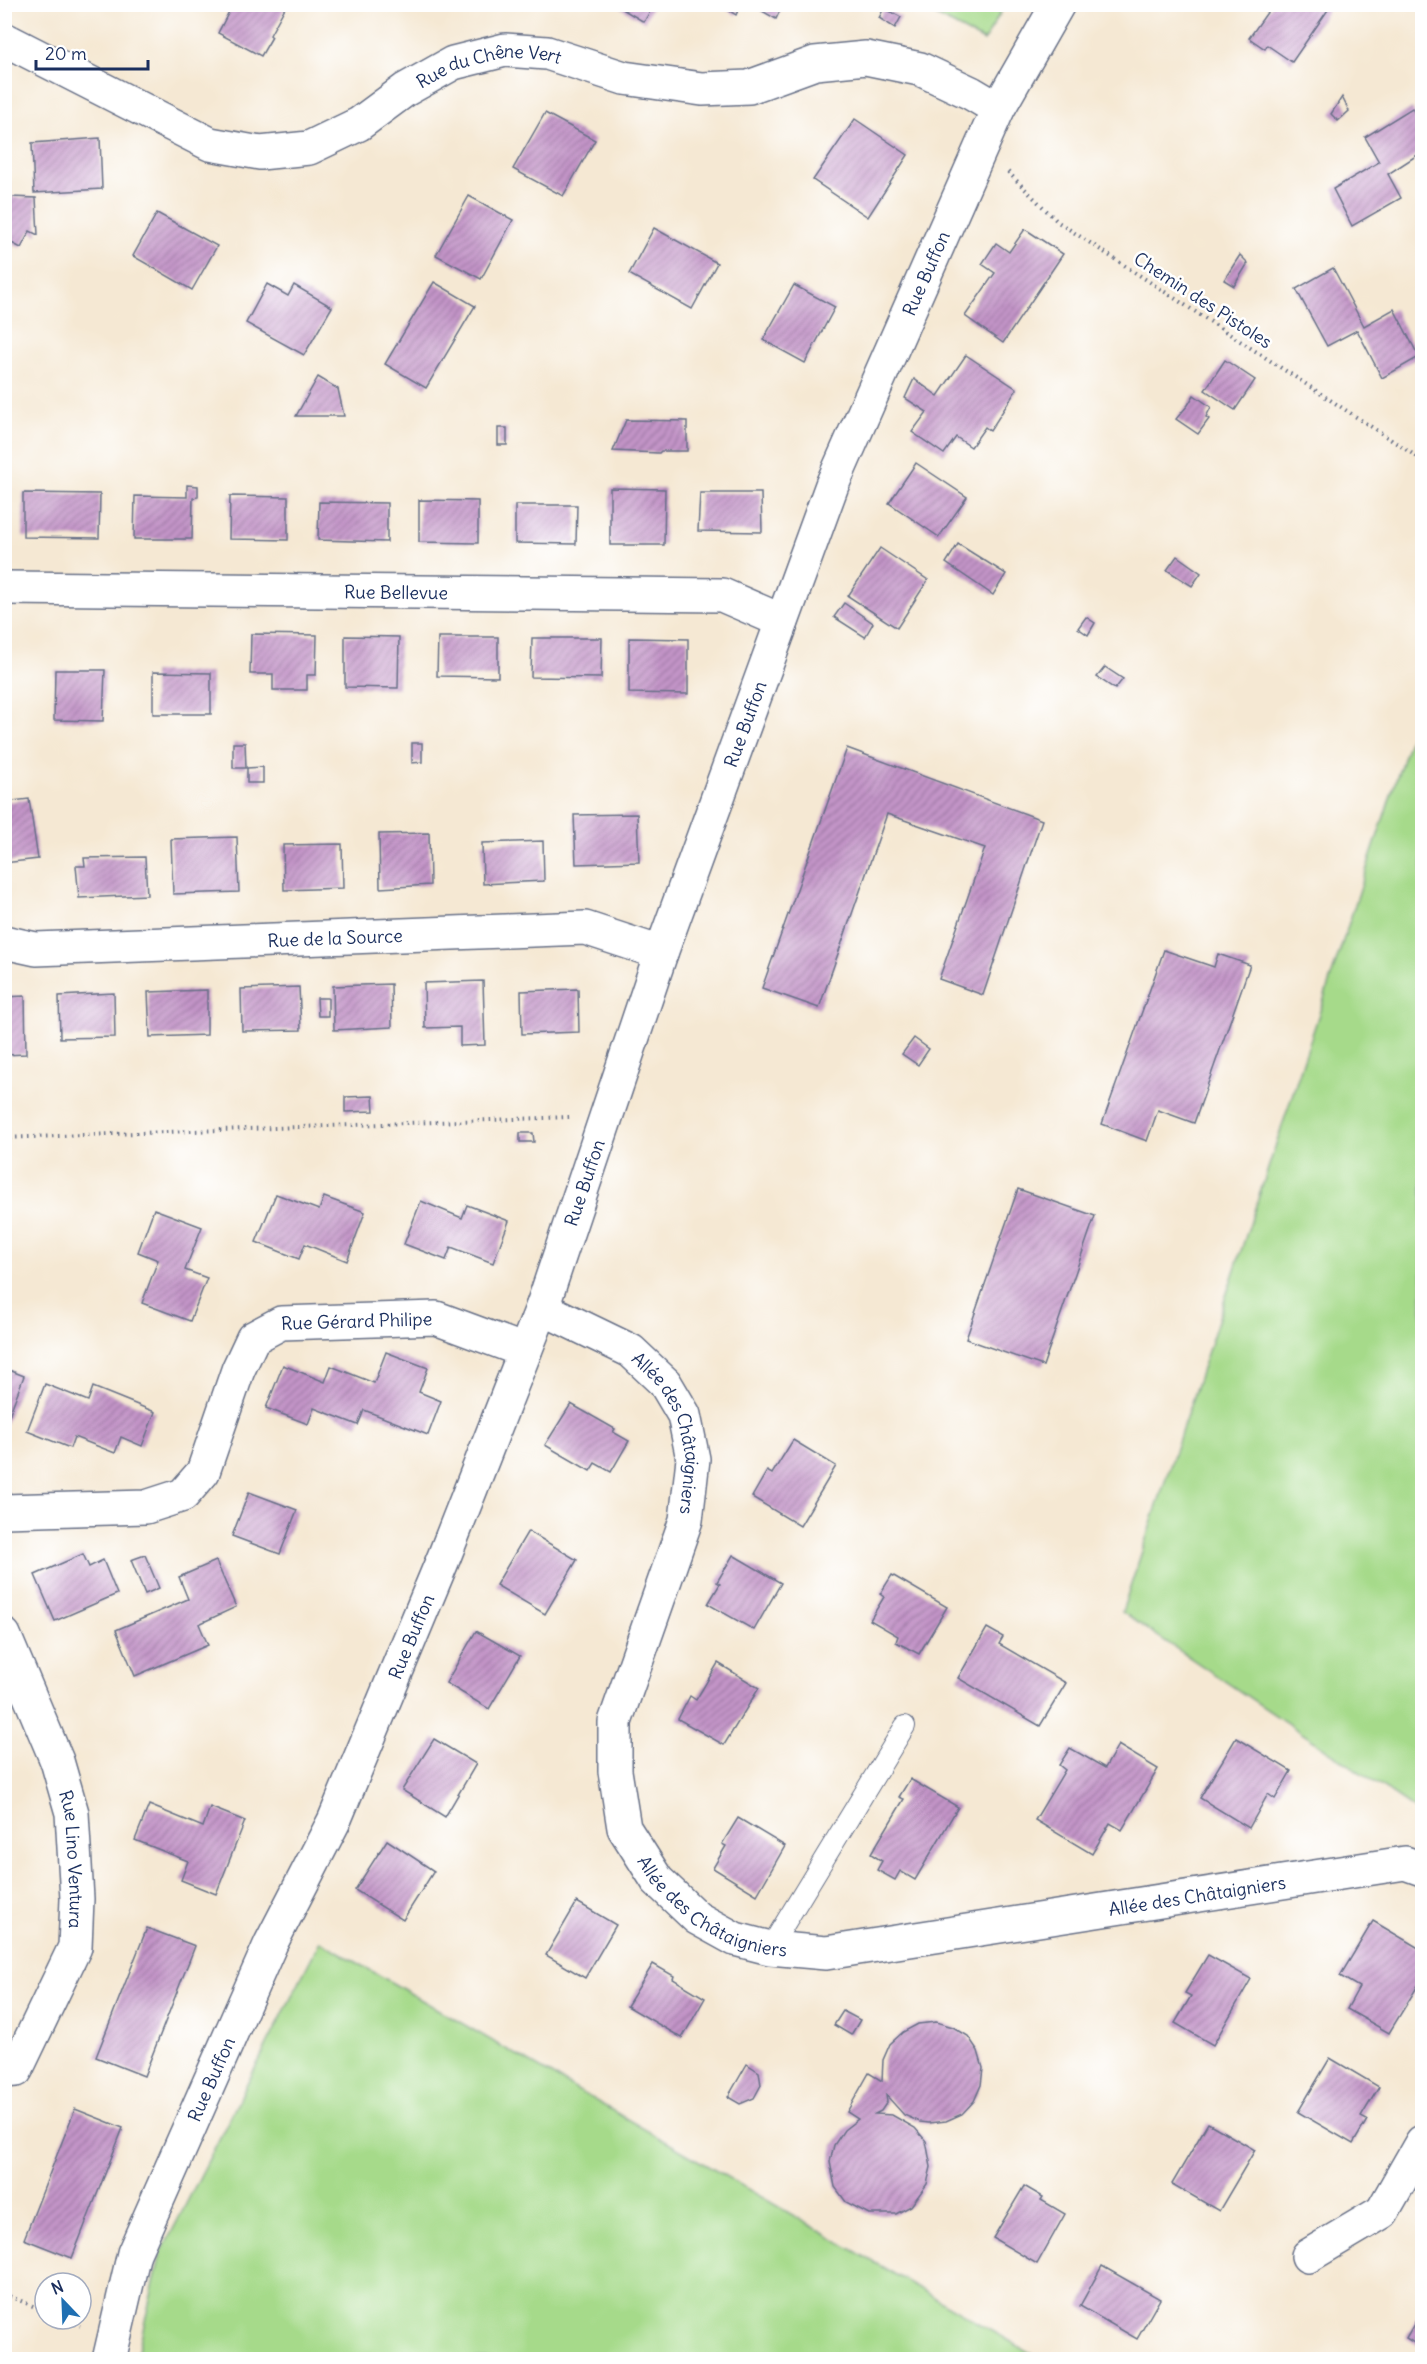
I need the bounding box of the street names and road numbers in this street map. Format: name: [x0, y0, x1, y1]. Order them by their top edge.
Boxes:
street label: Rue du Chêne Vert: [412, 38, 565, 93]
street label: Rue Buffon: [897, 227, 954, 319]
street label: Chemin des Pistoles: [1130, 247, 1276, 353]
street label: Rue Bellevue: [344, 580, 448, 604]
street label: Rue Buffon: [718, 678, 771, 770]
street label: Rue de la Source: [267, 923, 403, 952]
street label: Rue Buffon: [559, 1136, 609, 1229]
street label: Rue Gérard Philipe: [281, 1307, 433, 1334]
street label: Allée des Châtaigniers: [627, 1347, 705, 1516]
street label: Rue Buffon: [383, 1590, 439, 1683]
street label: Rue Lino Ventura: [54, 1787, 89, 1929]
street label: Allée des Châtaigniers: [633, 1851, 788, 1961]
street label: Allée des Châtaigniers: [1107, 1870, 1287, 1920]
street label: Rue Buffon: [182, 2033, 240, 2125]

